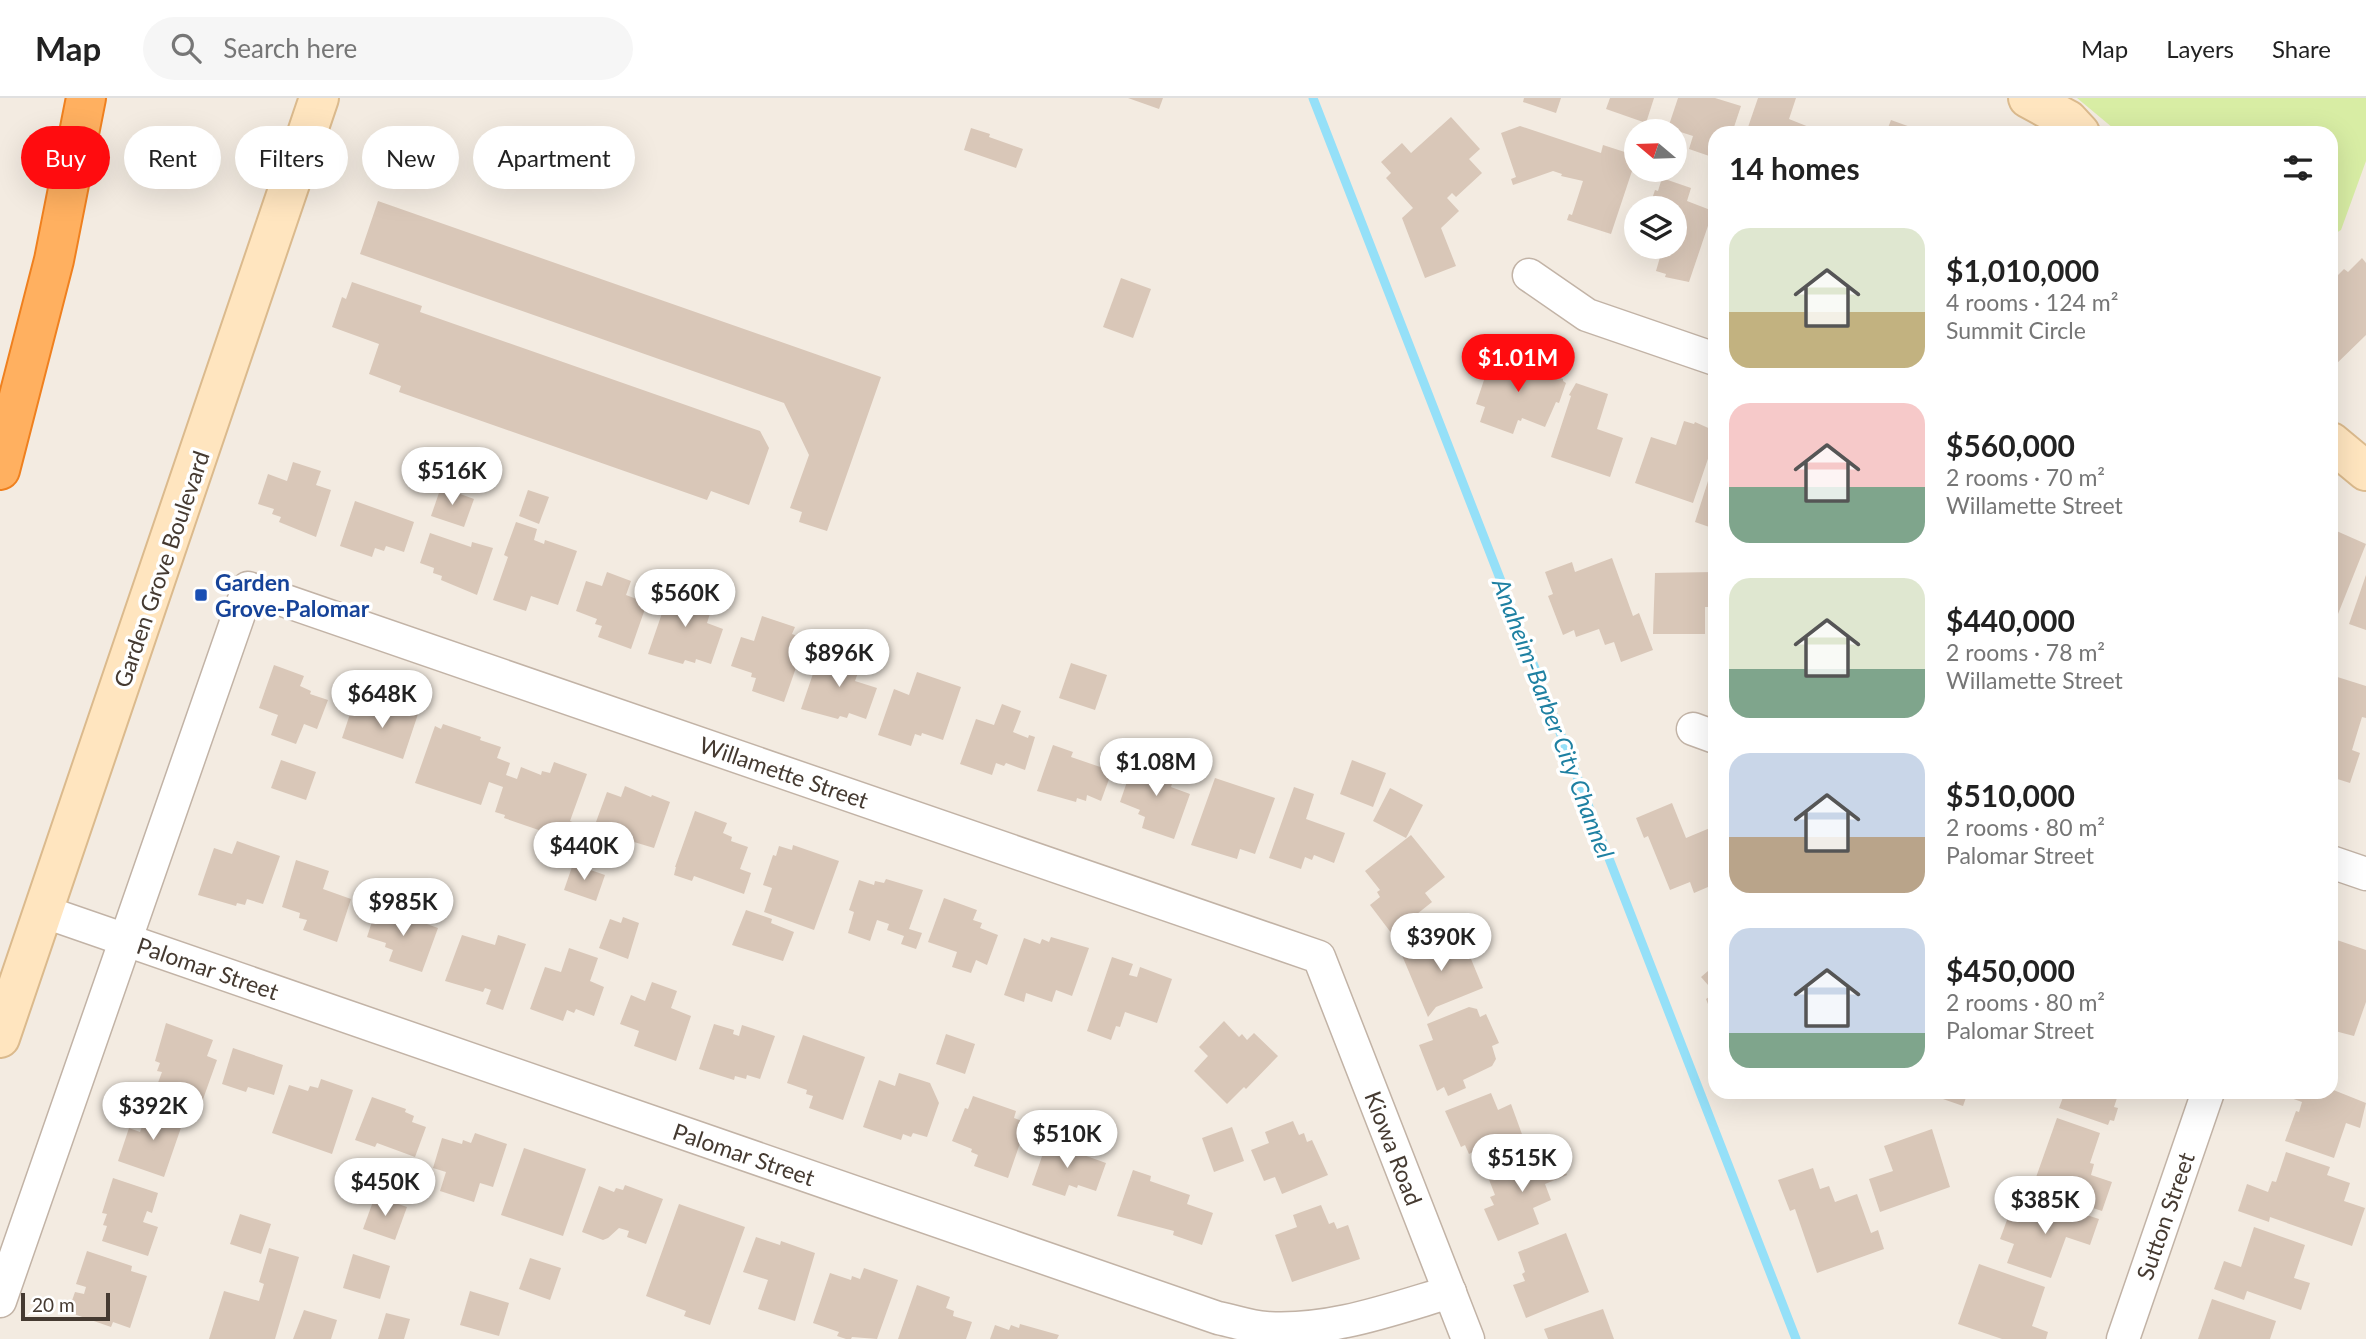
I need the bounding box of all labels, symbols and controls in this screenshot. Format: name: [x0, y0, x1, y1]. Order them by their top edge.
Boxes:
search box: [143, 17, 633, 80]
text: Map: [35, 28, 101, 68]
icon: search: [167, 29, 205, 67]
text: Search here: [223, 32, 357, 64]
text: Map: [2081, 34, 2128, 63]
text: Layers: [2166, 34, 2234, 63]
text: Share: [2272, 34, 2331, 63]
north arrow: [1624, 119, 1687, 182]
map controls: [1624, 119, 1687, 259]
chip: Buy: [21, 126, 110, 189]
chip: Rent: [124, 126, 221, 189]
chip: Filters: [235, 126, 348, 189]
chip: New: [362, 126, 459, 189]
chip: Apartment: [473, 126, 635, 189]
icon: filters: [2279, 149, 2317, 187]
text: 14 homes: [1729, 150, 1860, 186]
button: layers: [1624, 196, 1687, 259]
text: $1,010,000: [1946, 252, 2099, 288]
icon: home: [1785, 256, 1869, 340]
text: 4 rooms · 124 m²: [1946, 288, 2118, 316]
text: Summit Circle: [1946, 316, 2086, 344]
pin: $1.01M: [1461, 334, 1575, 394]
text: $1.01M: [1478, 343, 1558, 371]
text: $560,000: [1946, 427, 2075, 463]
icon: home: [1785, 431, 1869, 515]
street label: Garden Grove Boulevard: [107, 447, 215, 691]
pin: $516K: [403, 448, 501, 507]
text: $516K: [417, 456, 487, 484]
text: 2 rooms · 70 m²: [1946, 463, 2105, 491]
text: Willamette Street: [1946, 491, 2123, 519]
place label: Garden Grove-Palomar: [215, 568, 370, 622]
pin: $560K: [636, 570, 734, 629]
water label: Anaheim-Barber City Channel: [1487, 573, 1621, 863]
text: $560K: [650, 578, 720, 606]
marker: Garden Grove-Palomar: [193, 587, 209, 603]
text: $440,000: [1946, 602, 2075, 638]
icon: home: [1785, 606, 1869, 690]
pin: $896K: [790, 630, 888, 689]
text: $896K: [804, 638, 874, 666]
text: 2 rooms · 78 m²: [1946, 638, 2105, 666]
text: Willamette Street: [1946, 666, 2123, 694]
pin: $648K: [333, 670, 431, 730]
text: $648K: [347, 679, 417, 707]
street label: Willamette Street: [696, 730, 873, 814]
pin: $1.08M: [1099, 738, 1213, 798]
text: $1.08M: [1116, 747, 1196, 775]
text: $510,000: [1946, 777, 2075, 813]
icon: home: [1785, 781, 1869, 865]
text: 2 rooms · 80 m²: [1946, 813, 2105, 841]
pin: $440K: [535, 822, 633, 882]
text: $440K: [549, 831, 619, 859]
text: Palomar Street: [1946, 841, 2094, 869]
pin: $985K: [354, 878, 452, 938]
text: $985K: [368, 887, 438, 915]
pin: $390K: [1392, 914, 1490, 973]
text: $390K: [1406, 922, 1476, 950]
street label: Palomar Street: [133, 931, 283, 1006]
text: $450,000: [1946, 952, 2075, 988]
icon: home: [1785, 956, 1869, 1040]
text: 2 rooms · 80 m²: [1946, 988, 2105, 1016]
text: Palomar Street: [1946, 1016, 2094, 1044]
pin: $392K: [104, 1082, 202, 1142]
street label: Kiowa Road: [1359, 1087, 1429, 1209]
text: $392K: [118, 1091, 188, 1119]
pin: $510K: [1018, 1110, 1116, 1170]
street label: Palomar Street: [669, 1117, 819, 1192]
text: $510K: [1032, 1119, 1102, 1147]
pin: $515K: [1473, 1134, 1571, 1194]
text: $515K: [1487, 1143, 1557, 1171]
street label: Sutton Street: [2130, 1148, 2200, 1283]
pin: $450K: [336, 1158, 434, 1218]
text: $450K: [350, 1167, 420, 1195]
pin: $385K: [1996, 1176, 2094, 1236]
text: $385K: [2010, 1185, 2080, 1213]
scale bar: [21, 1290, 110, 1322]
text: 20 m: [32, 1293, 75, 1316]

